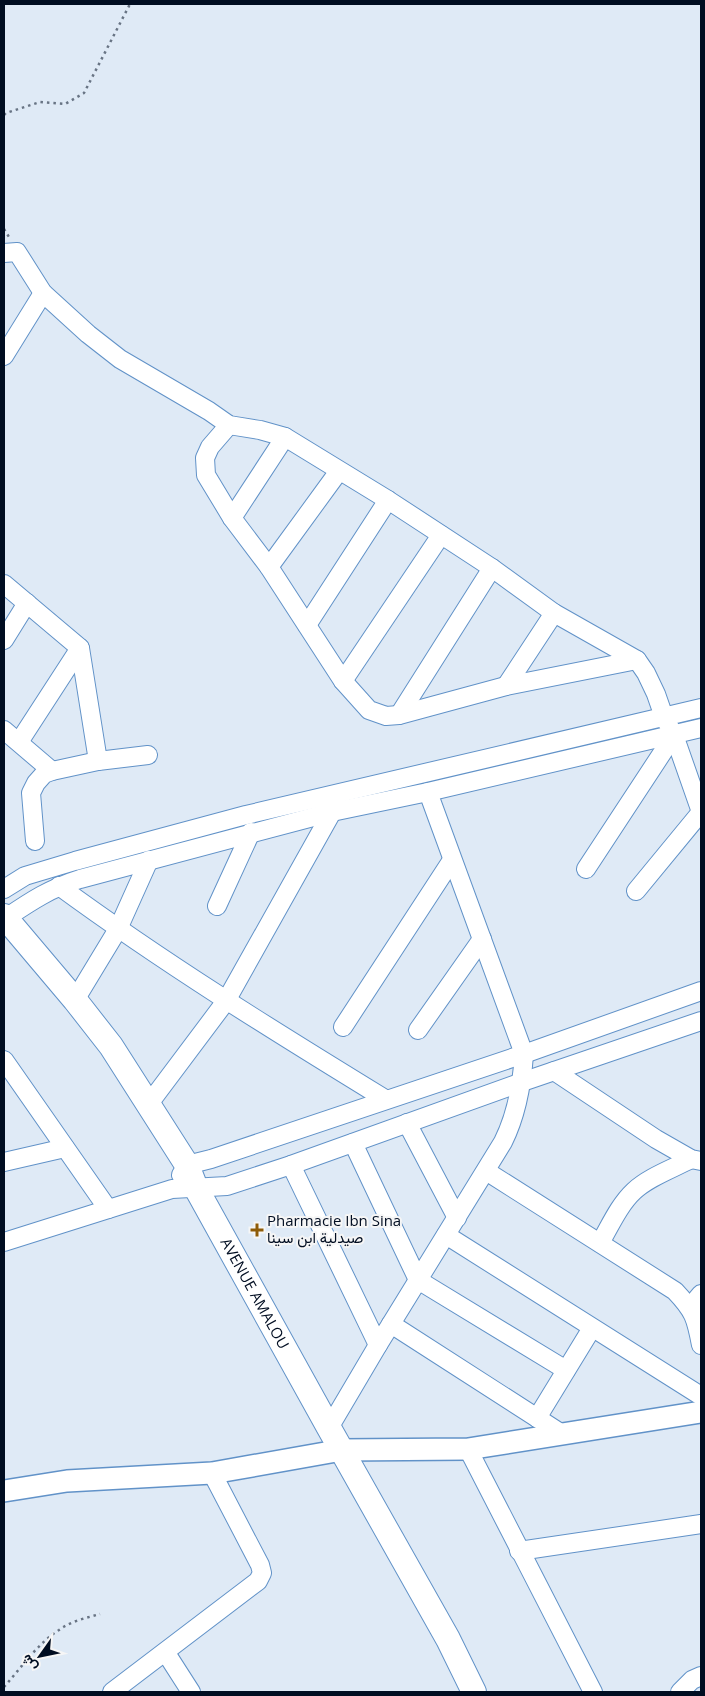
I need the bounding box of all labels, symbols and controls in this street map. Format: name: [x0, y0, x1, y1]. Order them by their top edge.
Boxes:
place label: Pharmacie Ibn Sina صيدلية ابن سينا: [267, 1210, 401, 1248]
marker: Pharmacie Ibn Sina صيدلية ابن سينا: [251, 1224, 263, 1236]
street label: AVENUE AMALOU: [217, 1234, 294, 1352]
north arrow: [15, 1631, 65, 1681]
text: ش: [16, 1651, 41, 1676]

